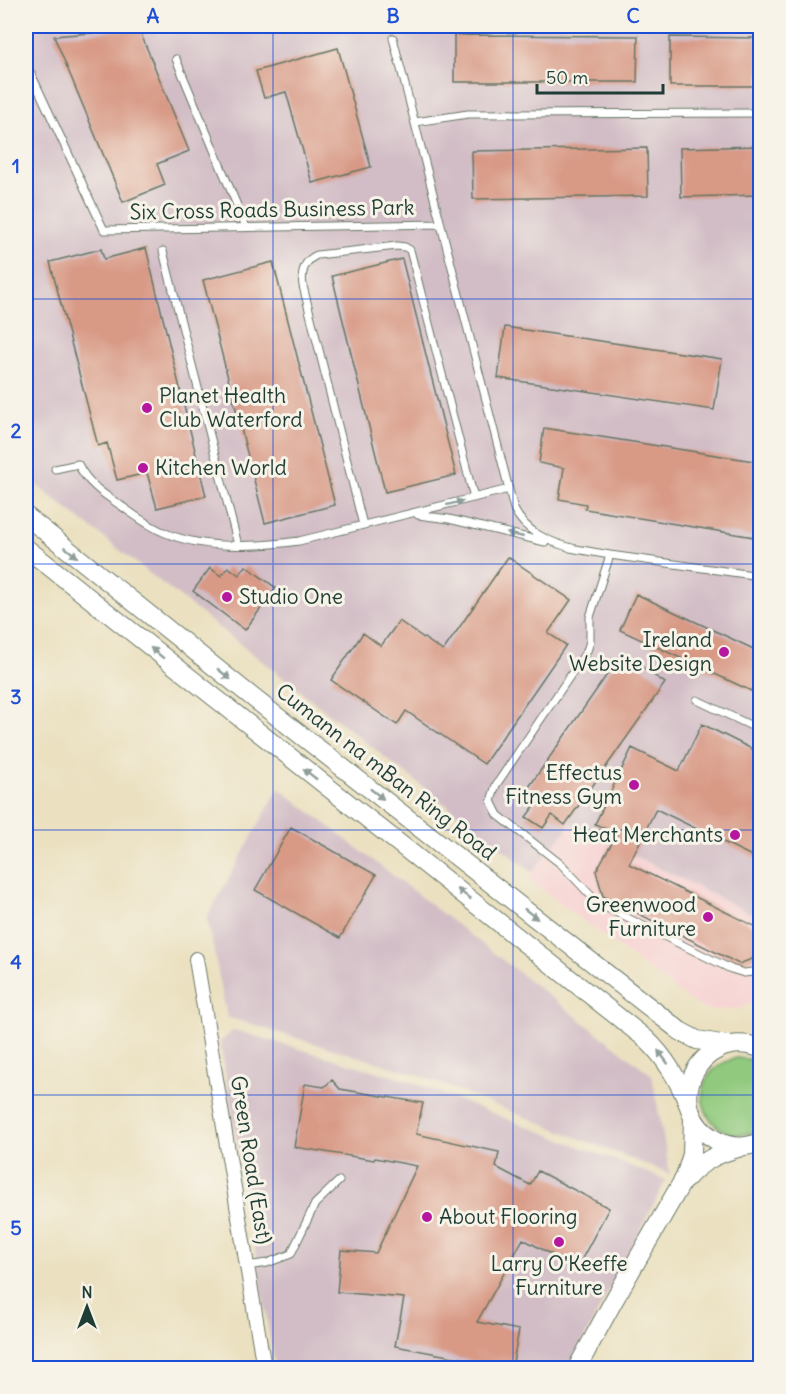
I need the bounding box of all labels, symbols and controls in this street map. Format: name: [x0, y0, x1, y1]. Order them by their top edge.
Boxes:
text: A: [147, 3, 160, 28]
text: B: [386, 3, 400, 28]
text: C: [626, 3, 640, 28]
scale bar: [537, 57, 663, 95]
text: 50 m: [546, 66, 588, 89]
text: 1: [12, 153, 20, 178]
street label: Six Cross Roads Business Park: [129, 194, 415, 225]
place label: Planet Health Club Waterford: [159, 382, 303, 433]
marker: Planet Health Club Waterford: [140, 401, 154, 415]
text: 2: [11, 418, 22, 443]
place label: Kitchen World: [155, 454, 287, 481]
marker: Kitchen World: [136, 461, 150, 475]
one-way arrow: [446, 497, 464, 507]
one-way arrow: [506, 529, 524, 539]
one-way arrow: [64, 545, 79, 558]
place label: Studio One: [239, 583, 343, 610]
marker: Studio One: [220, 590, 234, 604]
place label: Ireland Website Design: [569, 626, 712, 677]
marker: Ireland Website Design: [717, 645, 731, 659]
one-way arrow: [150, 647, 165, 660]
one-way arrow: [216, 667, 232, 680]
street label: Cumann na mBan Ring Road: [271, 677, 502, 866]
text: 3: [10, 684, 22, 709]
place label: Effectus Fitness Gym: [505, 759, 622, 810]
one-way arrow: [302, 767, 318, 780]
marker: Effectus Fitness Gym: [627, 778, 641, 792]
one-way arrow: [369, 788, 385, 801]
place label: Heat Merchants: [573, 821, 723, 848]
marker: Heat Merchants: [728, 828, 742, 842]
one-way arrow: [456, 887, 472, 900]
place label: Greenwood Furniture: [586, 891, 696, 942]
one-way arrow: [523, 908, 539, 921]
marker: Greenwood Furniture: [701, 910, 715, 924]
text: 4: [10, 949, 22, 974]
one-way arrow: [657, 1050, 669, 1066]
street label: Green Road (East): [225, 1074, 278, 1246]
place label: About Flooring: [439, 1203, 578, 1230]
marker: About Flooring: [420, 1210, 434, 1224]
text: 5: [10, 1215, 22, 1240]
marker: Larry O'Keeffe Furniture: [552, 1235, 566, 1249]
place label: Larry O'Keeffe Furniture: [490, 1250, 628, 1301]
north arrow: [57, 1277, 117, 1337]
text: N: [81, 1282, 93, 1302]

